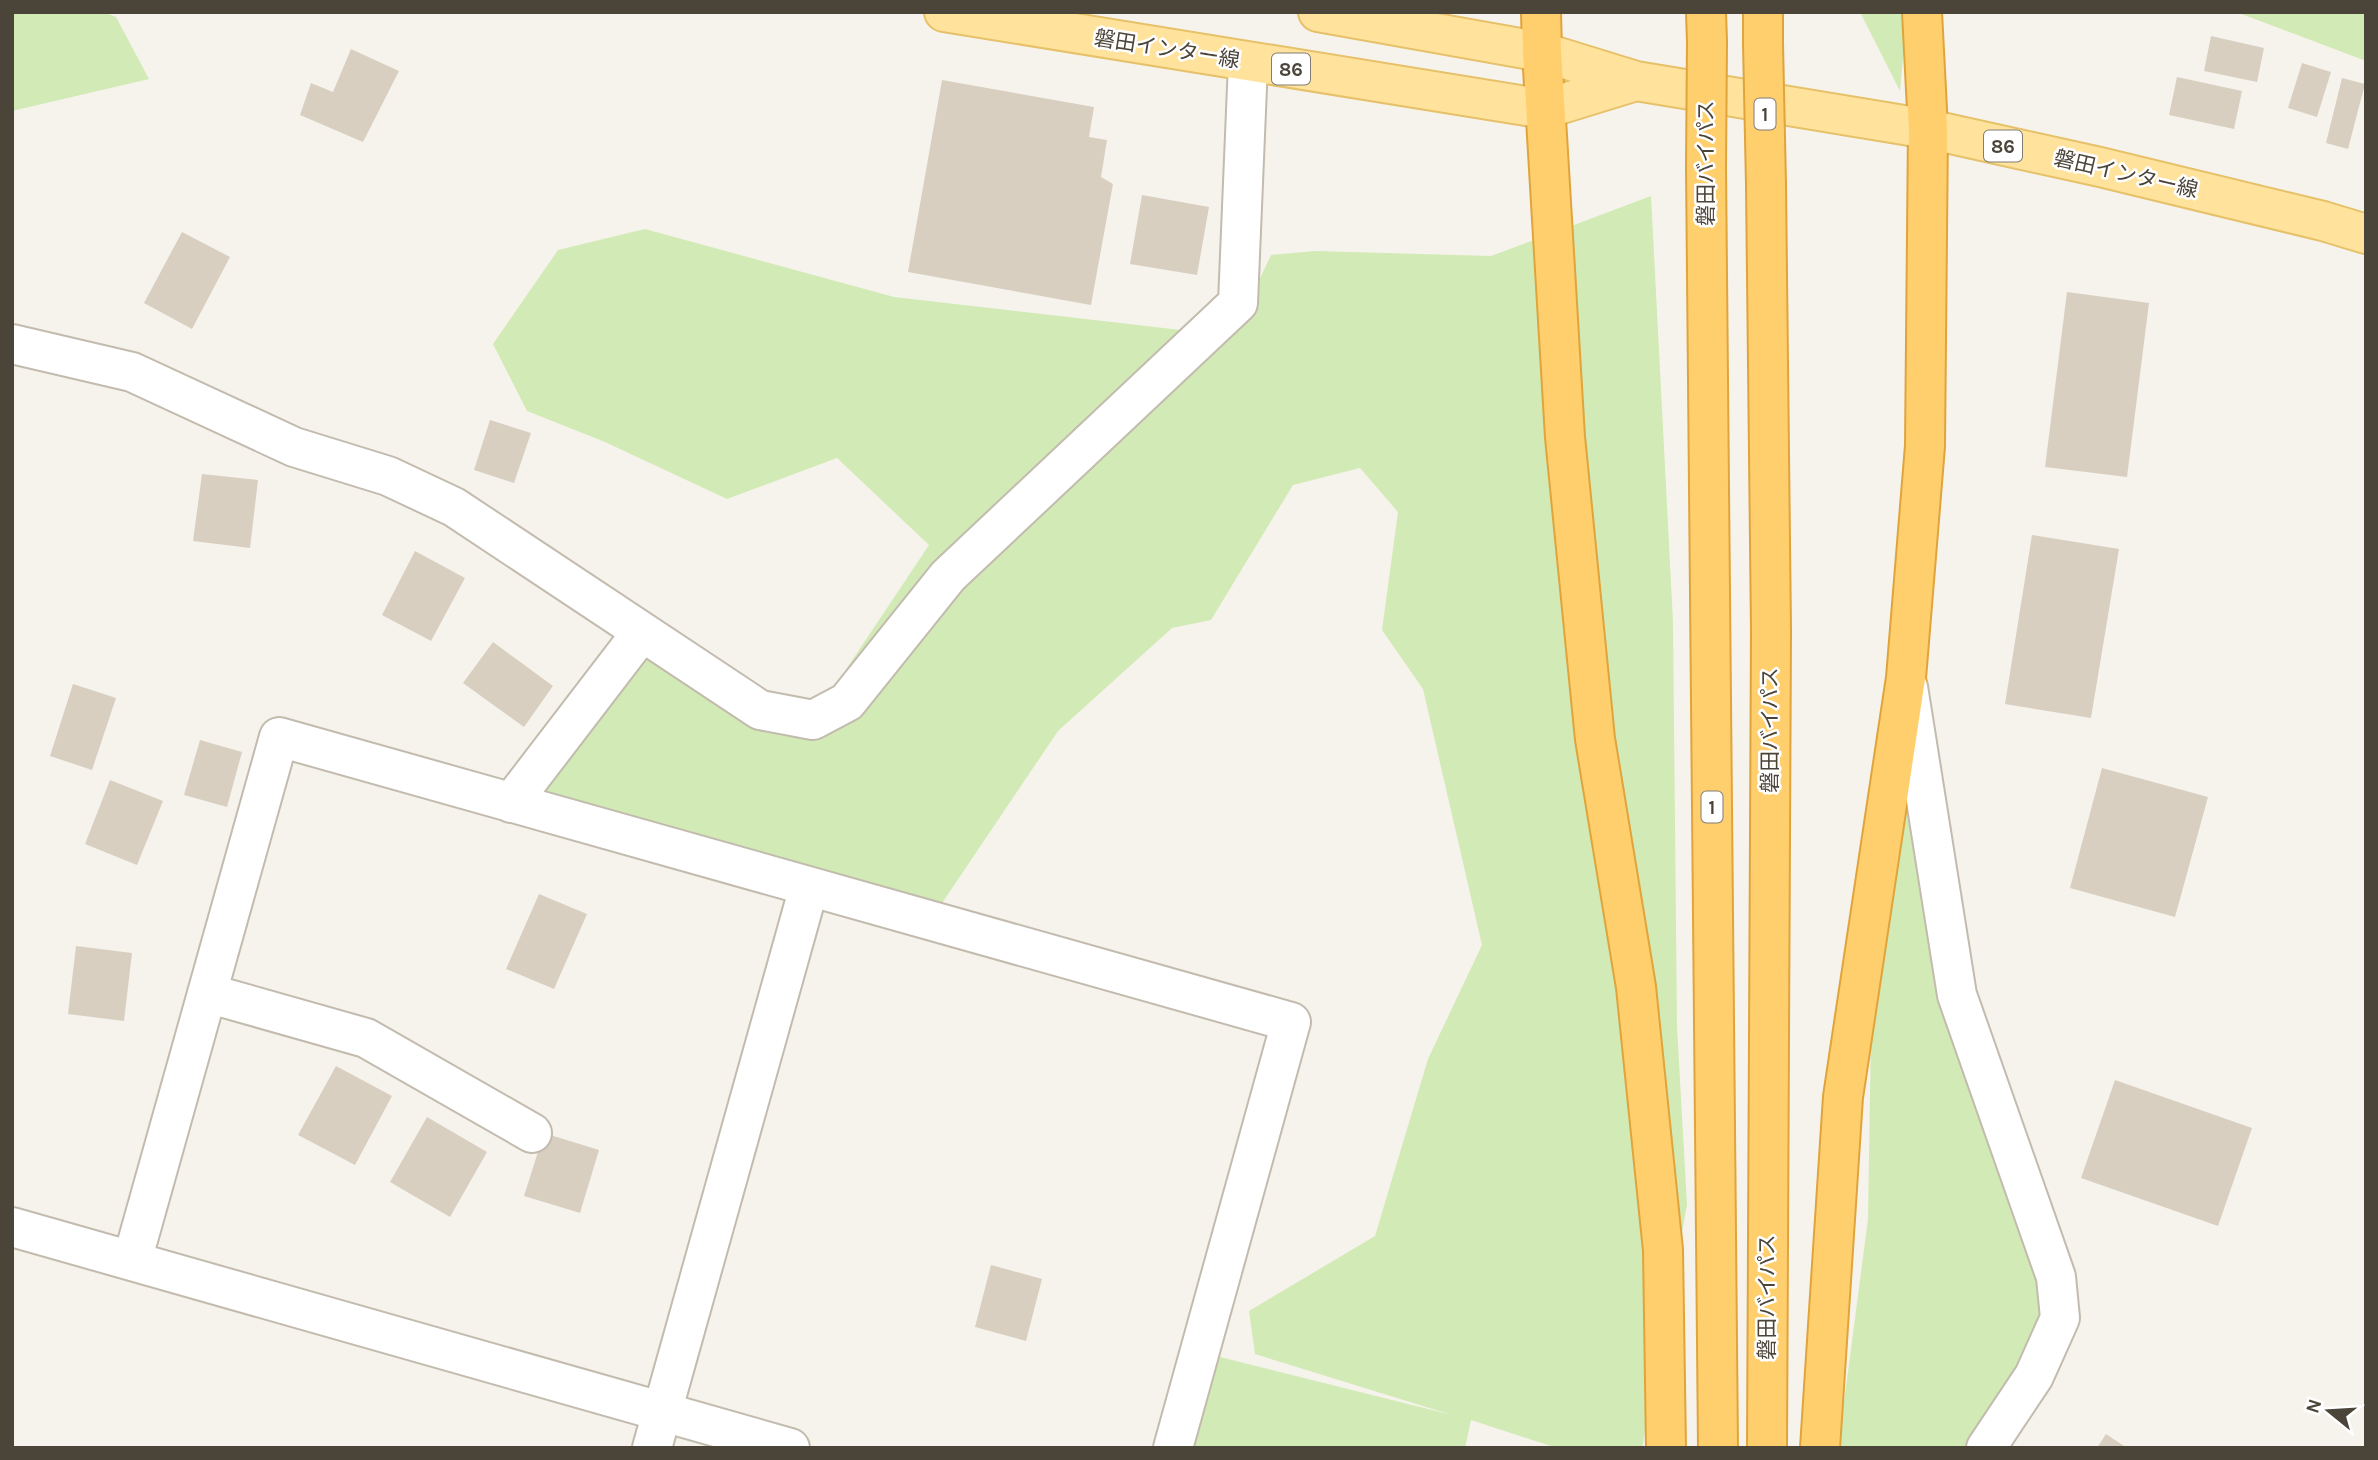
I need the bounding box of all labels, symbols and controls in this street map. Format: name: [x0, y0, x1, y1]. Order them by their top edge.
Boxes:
street label: 磐田インター線: [1093, 26, 1241, 72]
road number: 86: [1272, 54, 1310, 85]
road number: 1: [1754, 98, 1776, 130]
street label: 磐田バイパス: [1694, 100, 1718, 226]
road number: 86: [1984, 130, 2022, 162]
street label: 磐田インター線: [2052, 146, 2200, 202]
street label: 磐田バイパス: [1758, 667, 1782, 793]
road number: 1: [1702, 792, 1722, 822]
street label: 磐田バイパス: [1755, 1234, 1779, 1360]
north arrow: [2294, 1376, 2364, 1446]
text: N: [2301, 1396, 2326, 1416]

